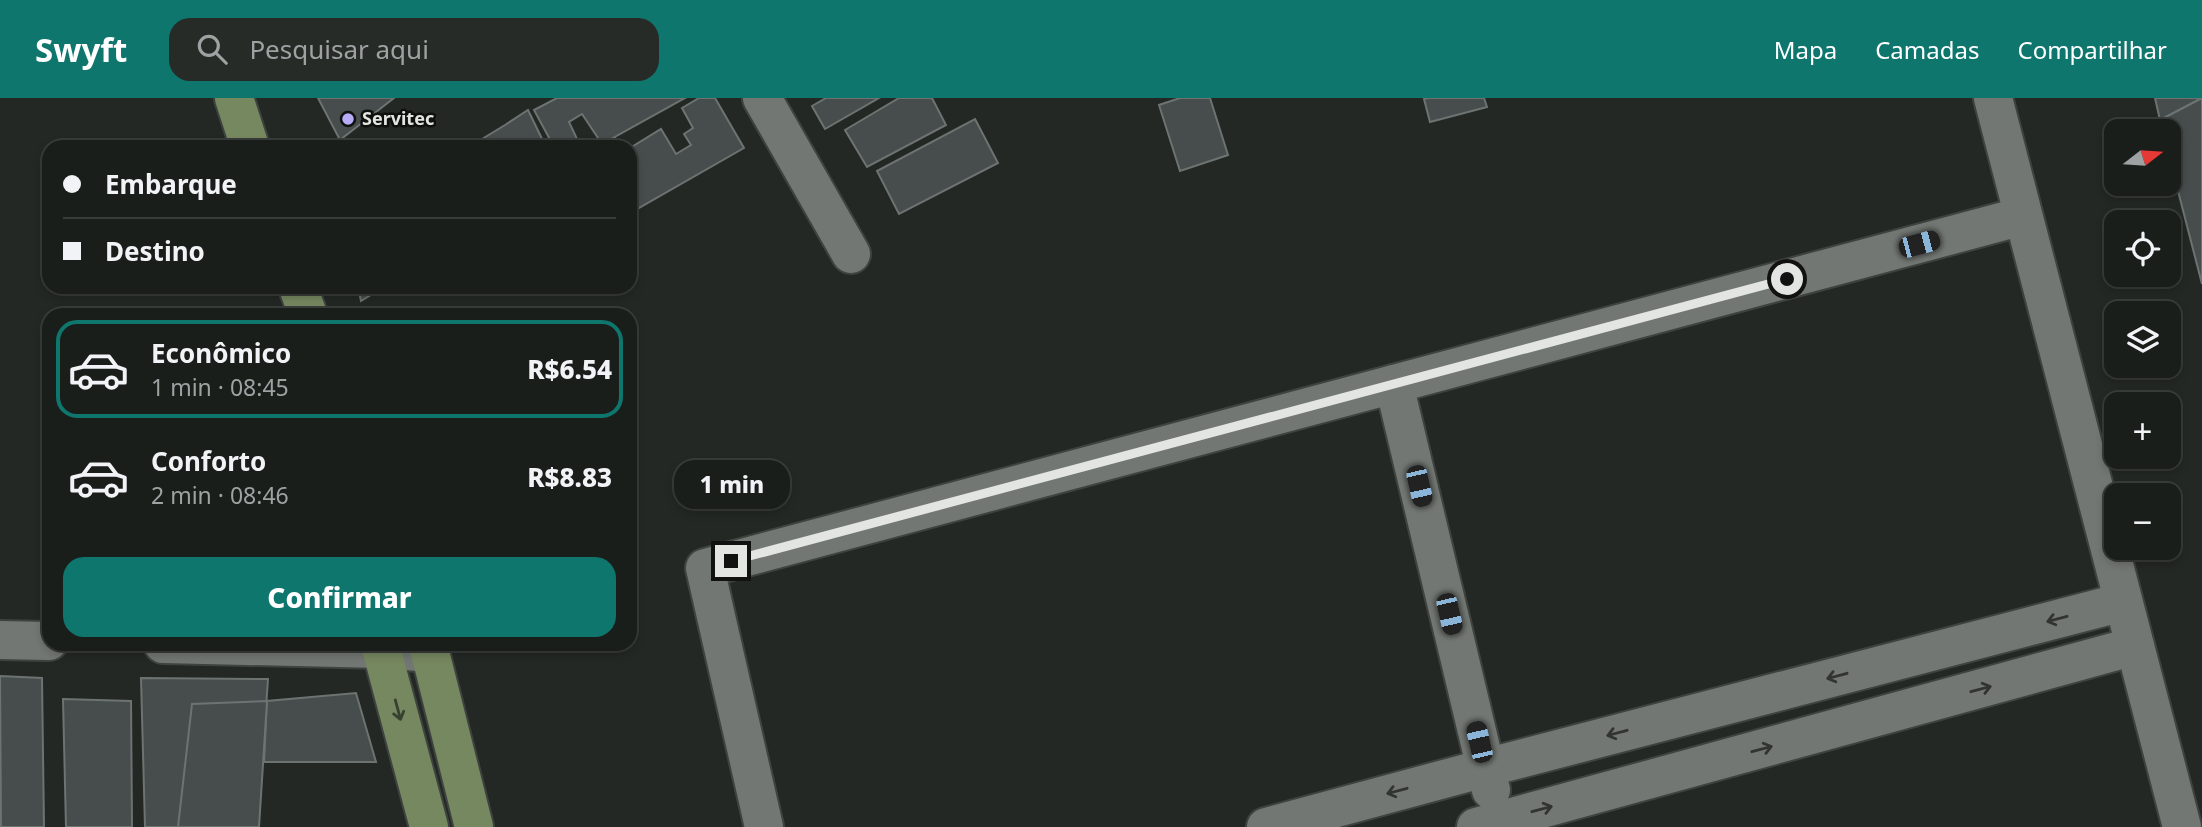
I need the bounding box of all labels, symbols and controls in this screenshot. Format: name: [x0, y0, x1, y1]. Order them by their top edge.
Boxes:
search box: [169, 18, 659, 81]
text: Swyft: [35, 27, 127, 72]
icon: search: [193, 30, 231, 68]
text: Pesquisar aqui: [249, 31, 429, 67]
text: Mapa: [1774, 33, 1837, 66]
text: Camadas: [1875, 33, 1979, 66]
text: Compartilhar: [2017, 33, 2167, 66]
place label: Servitec: [362, 106, 434, 130]
marker: Servitec: [340, 111, 356, 127]
north arrow: [2104, 119, 2180, 196]
map controls: [2104, 119, 2181, 560]
text: Embarque: [105, 166, 237, 202]
button: locate: [2104, 210, 2181, 287]
car: [1896, 228, 1943, 260]
text: Destino: [105, 233, 205, 269]
route start: [1771, 263, 1803, 295]
button: layers: [2104, 301, 2181, 378]
text: Econômico: [151, 335, 291, 371]
icon: car: [67, 338, 130, 401]
text: R$6.54: [527, 351, 612, 387]
text: 1 min · 08:45: [151, 371, 289, 403]
button: +: [2104, 392, 2181, 469]
text: Conforto: [151, 443, 266, 479]
icon: car: [67, 446, 130, 509]
text: R$8.83: [527, 459, 612, 495]
callout: 1 min: [673, 460, 789, 508]
car: [1405, 463, 1434, 509]
text: 1 min: [700, 468, 764, 500]
text: 2 min · 08:46: [151, 479, 289, 511]
button: −: [2104, 483, 2181, 560]
route end: [715, 545, 747, 577]
button: Confirmar: [63, 557, 616, 637]
car: [1435, 591, 1464, 637]
one-way arrow: [2046, 613, 2069, 626]
one-way arrow: [1826, 670, 1849, 683]
one-way arrow: [1970, 681, 1992, 694]
one-way arrow: [392, 698, 405, 721]
car: [1465, 719, 1494, 765]
one-way arrow: [1606, 727, 1629, 740]
one-way arrow: [1750, 742, 1773, 755]
one-way arrow: [1386, 786, 1408, 799]
one-way arrow: [1531, 802, 1553, 815]

